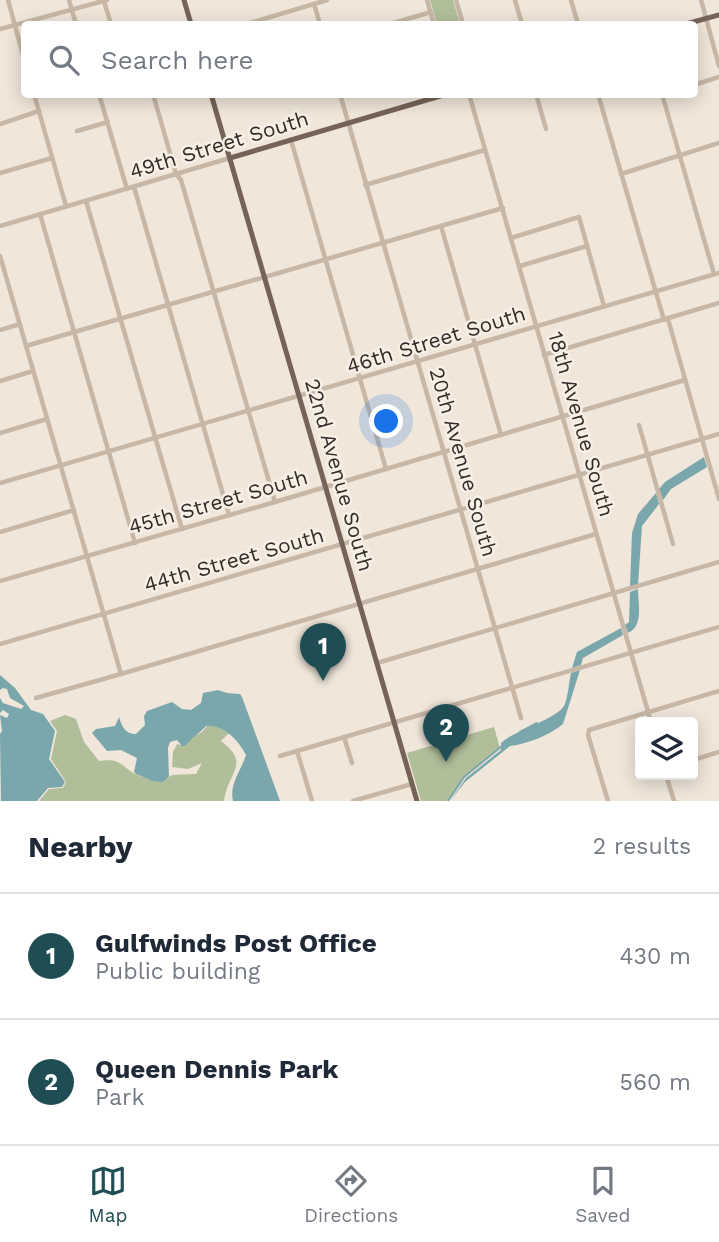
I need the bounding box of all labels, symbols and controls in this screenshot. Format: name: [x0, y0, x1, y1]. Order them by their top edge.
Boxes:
search box: [21, 21, 698, 98]
icon: search: [45, 41, 83, 79]
text: Search here: [101, 45, 253, 75]
street label: 49th Street South: [126, 105, 311, 184]
street label: 46th Street South: [343, 300, 528, 379]
street label: 18th Avenue South: [543, 328, 620, 519]
street label: 20th Avenue South: [424, 364, 502, 559]
street label: 22nd Avenue South: [300, 376, 379, 574]
your location: [369, 404, 403, 438]
street label: 45th Street South: [125, 464, 310, 539]
street label: 44th Street South: [141, 522, 327, 597]
pin: 1: [300, 623, 346, 681]
pin: 2: [423, 704, 469, 762]
map controls: [635, 717, 698, 780]
button: layers: [635, 717, 698, 780]
text: Nearby: [28, 829, 133, 864]
text: 2 results: [593, 833, 691, 860]
text: Gulfwinds Post Office: [95, 928, 377, 958]
text: 1: [46, 943, 56, 970]
text: 430 m: [619, 943, 691, 970]
text: Public building: [95, 958, 260, 985]
text: Queen Dennis Park: [95, 1054, 339, 1084]
text: 2: [44, 1069, 58, 1096]
text: 560 m: [620, 1069, 691, 1096]
text: Park: [95, 1084, 144, 1111]
tab: Map: [89, 1162, 127, 1227]
tab: Directions: [304, 1162, 398, 1227]
tab: Saved: [575, 1162, 630, 1227]

